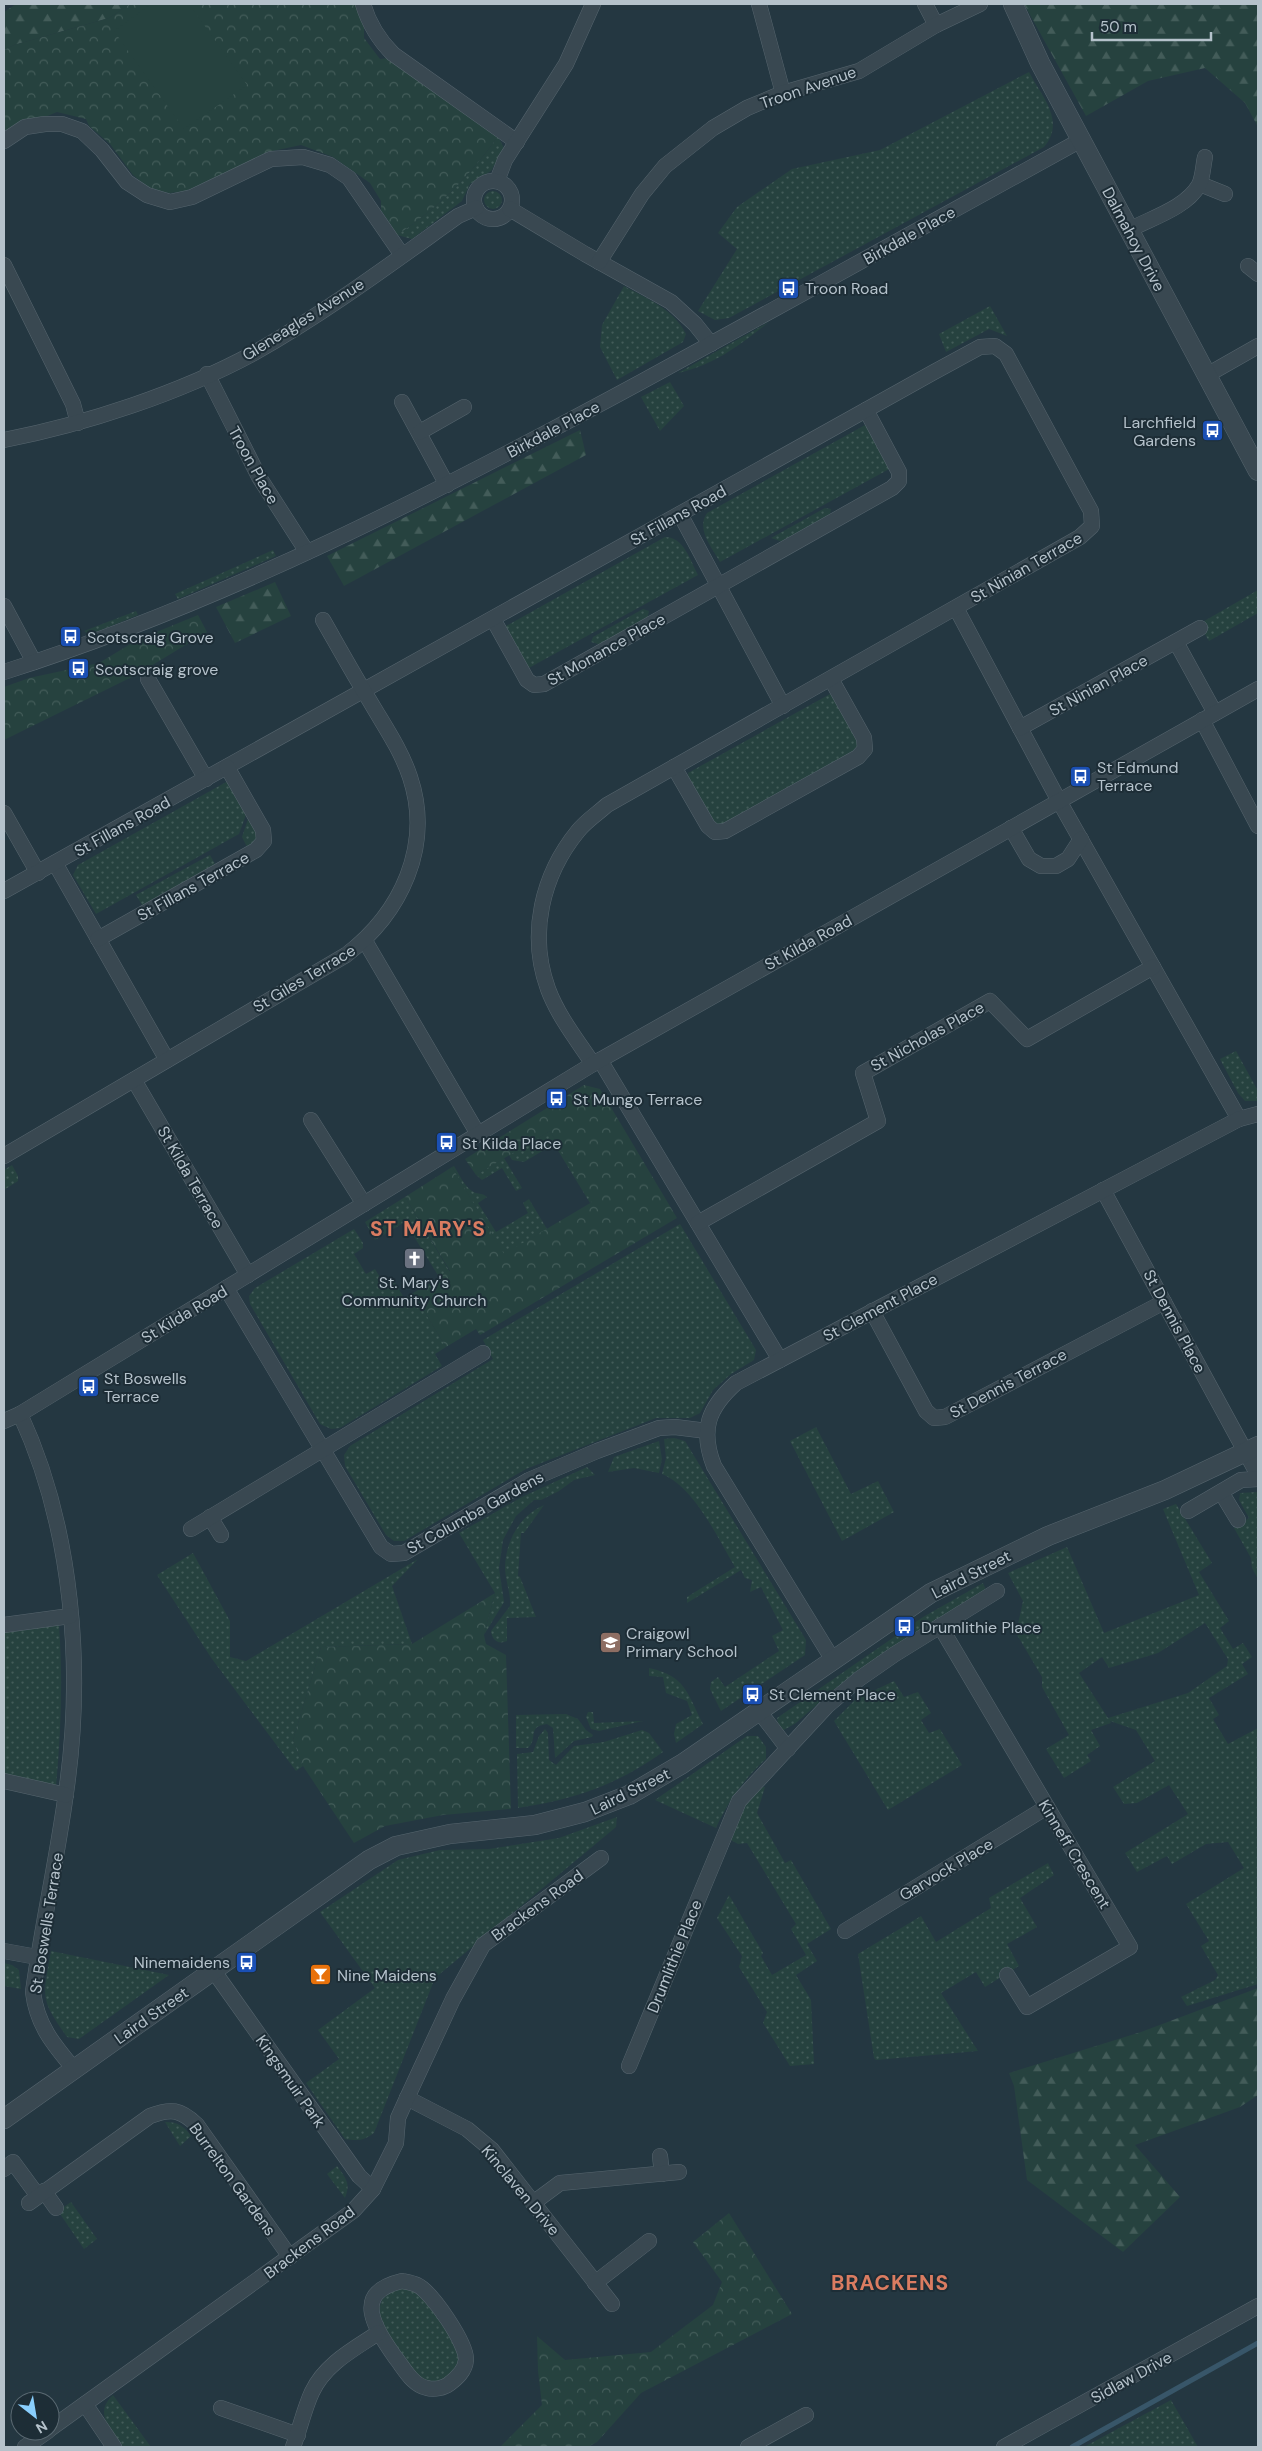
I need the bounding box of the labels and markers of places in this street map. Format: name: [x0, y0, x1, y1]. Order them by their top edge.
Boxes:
bus stop icon: Troon Road: [777, 276, 801, 300]
place label: Troon Road: [805, 278, 888, 299]
place label: Larchfield Gardens: [1123, 412, 1196, 451]
bus stop icon: Larchfield Gardens: [1200, 419, 1224, 443]
bus stop icon: Scotscraig Grove: [59, 625, 83, 649]
place label: Scotscraig Grove: [87, 627, 214, 648]
bus stop icon: Scotscraig grove: [67, 657, 91, 681]
place label: Scotscraig grove: [95, 659, 218, 680]
place label: St Edmund Terrace: [1097, 757, 1179, 796]
bus stop icon: St Edmund Terrace: [1069, 764, 1093, 788]
bus stop icon: St Mungo Terrace: [545, 1087, 569, 1111]
place label: St Mungo Terrace: [573, 1089, 702, 1110]
bus stop icon: St Kilda Place: [434, 1131, 458, 1155]
place label: St Kilda Place: [462, 1133, 561, 1154]
church icon: St. Mary's Community Church: [402, 1246, 426, 1270]
place label: St. Mary's Community Church: [342, 1272, 486, 1311]
place label: St Boswells Terrace: [104, 1368, 187, 1407]
bus stop icon: St Boswells Terrace: [76, 1375, 100, 1399]
bus stop icon: Drumlithie Place: [893, 1615, 917, 1639]
place label: Drumlithie Place: [921, 1617, 1041, 1638]
place label: Craigowl Primary School: [626, 1623, 737, 1662]
school or university icon: Craigowl Primary School: [598, 1630, 622, 1654]
bus stop icon: St Clement Place: [741, 1682, 765, 1706]
place label: St Clement Place: [769, 1684, 896, 1705]
bus stop icon: Ninemaidens: [234, 1950, 258, 1974]
place label: Ninemaidens: [134, 1952, 230, 1973]
bar icon: Nine Maidens: [309, 1963, 333, 1987]
place label: Nine Maidens: [337, 1965, 437, 1986]

